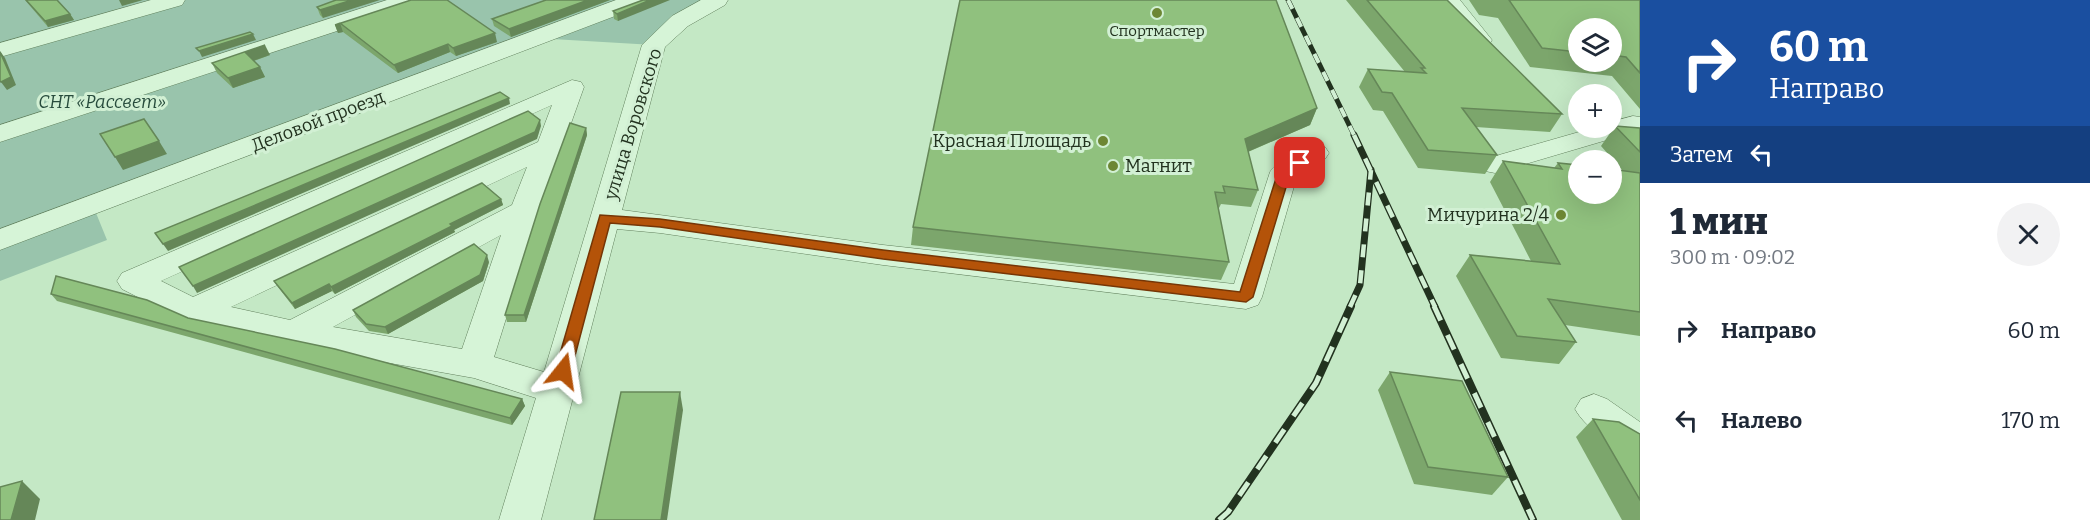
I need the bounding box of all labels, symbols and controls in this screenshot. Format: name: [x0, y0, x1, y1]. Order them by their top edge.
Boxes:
marker: Спортмастер: [1150, 6, 1164, 20]
map controls: [1568, 18, 1622, 204]
button: layers: [1568, 18, 1622, 72]
place label: Спортмастер: [1109, 22, 1205, 40]
text: 60 m: [1769, 22, 1868, 72]
icon: right: [1670, 24, 1748, 102]
street label: улица Воровского: [599, 46, 667, 203]
text: Направо: [1769, 73, 1884, 105]
button: +: [1568, 84, 1622, 138]
street label: Деловой проезд: [248, 86, 388, 156]
park label: СНТ «Рассвет»: [38, 91, 166, 113]
place label: Красная Площадь: [932, 130, 1091, 152]
marker: Красная Площадь: [1096, 134, 1110, 148]
pin: [1274, 137, 1325, 188]
icon: left: [1745, 138, 1778, 171]
text: Затем: [1670, 141, 1733, 168]
icon: arrive: [1283, 146, 1316, 179]
button: −: [1568, 150, 1622, 204]
place label: Магнит: [1125, 155, 1192, 177]
marker: Магнит: [1106, 159, 1120, 173]
text: 1 мин: [1670, 200, 1768, 244]
button: close: [1997, 203, 2060, 266]
place label: Мичурина 2/4: [1427, 204, 1549, 226]
marker: Мичурина 2/4: [1554, 208, 1568, 222]
text: 300 m · 09:02: [1670, 245, 1795, 269]
icon: right: [1670, 314, 1703, 347]
text: Направо: [1721, 317, 1816, 344]
text: 60 m: [2008, 317, 2060, 344]
position arrow: [531, 339, 595, 403]
icon: left: [1670, 404, 1703, 437]
text: Налево: [1721, 407, 1802, 434]
text: 170 m: [2001, 407, 2060, 434]

